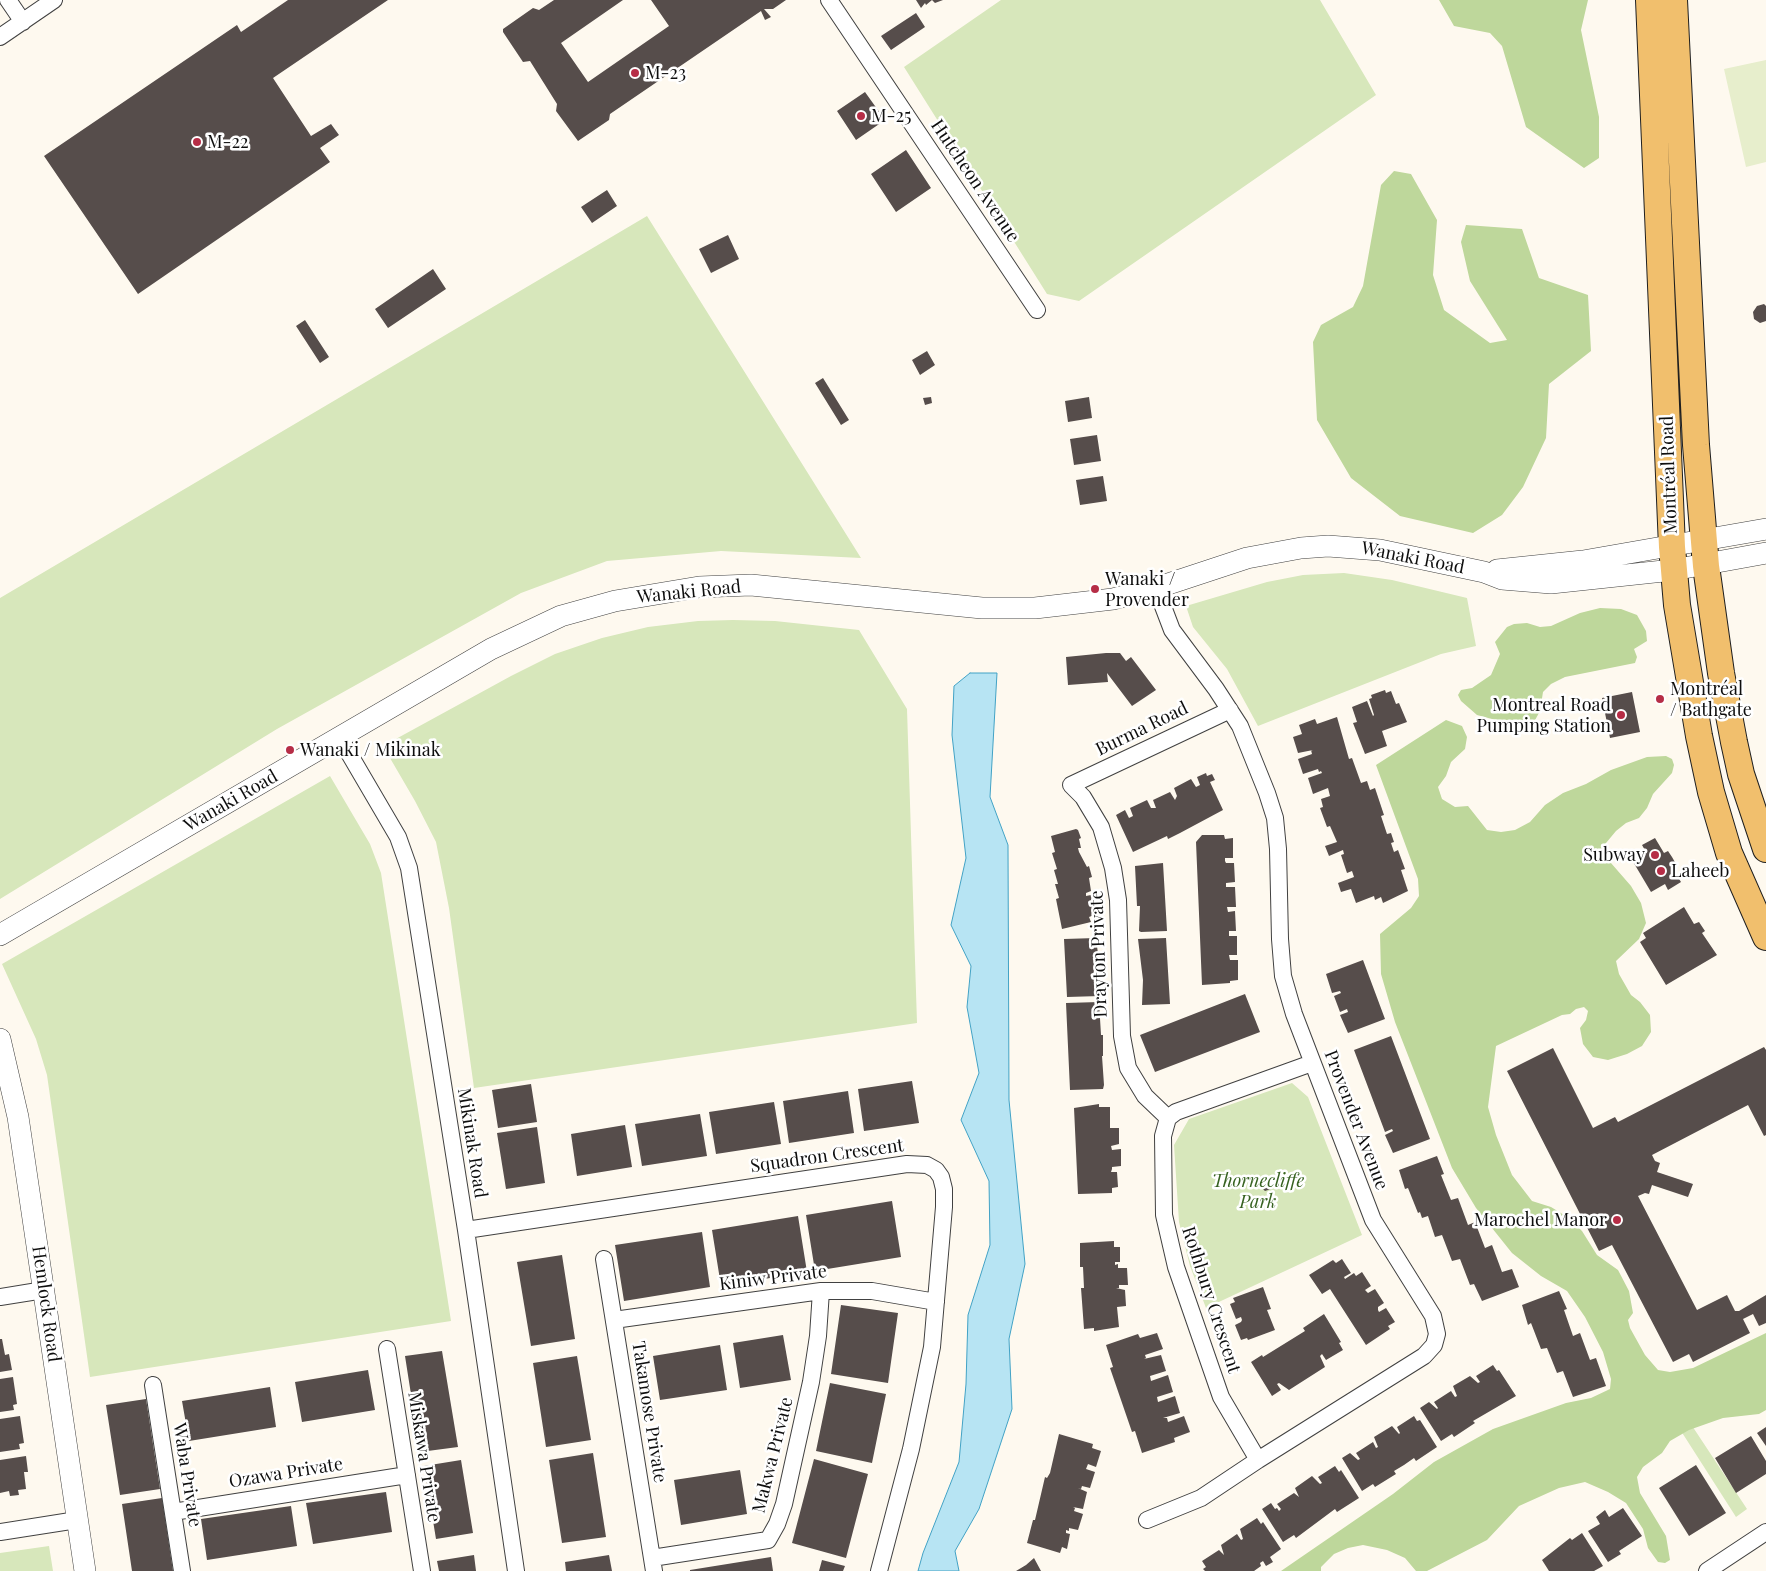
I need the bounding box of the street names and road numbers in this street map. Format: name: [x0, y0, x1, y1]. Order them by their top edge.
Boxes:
street label: Hutcheon Avenue: [926, 116, 1024, 246]
street label: Montréal Road: [1656, 415, 1682, 535]
street label: Wanaki Road: [1360, 537, 1466, 579]
street label: Wanaki Road: [636, 576, 742, 608]
street label: Burma Road: [1092, 697, 1192, 761]
street label: Wanaki Road: [180, 765, 282, 837]
street label: Drayton Private: [1086, 890, 1112, 1018]
street label: Provender Avenue: [1319, 1047, 1393, 1193]
street label: Mikinak Road: [453, 1086, 491, 1200]
street label: Squadron Crescent: [749, 1135, 905, 1177]
street label: Rothbury Crescent: [1177, 1224, 1245, 1376]
street label: Hemlock Road: [27, 1244, 65, 1364]
street label: Kiniw Private: [718, 1261, 828, 1295]
street label: Takamose Private: [627, 1340, 671, 1484]
street label: Miskawa Private: [403, 1390, 445, 1524]
street label: Makwa Private: [748, 1395, 798, 1515]
street label: Waba Private: [168, 1422, 206, 1528]
street label: Ozawa Private: [228, 1453, 344, 1493]

